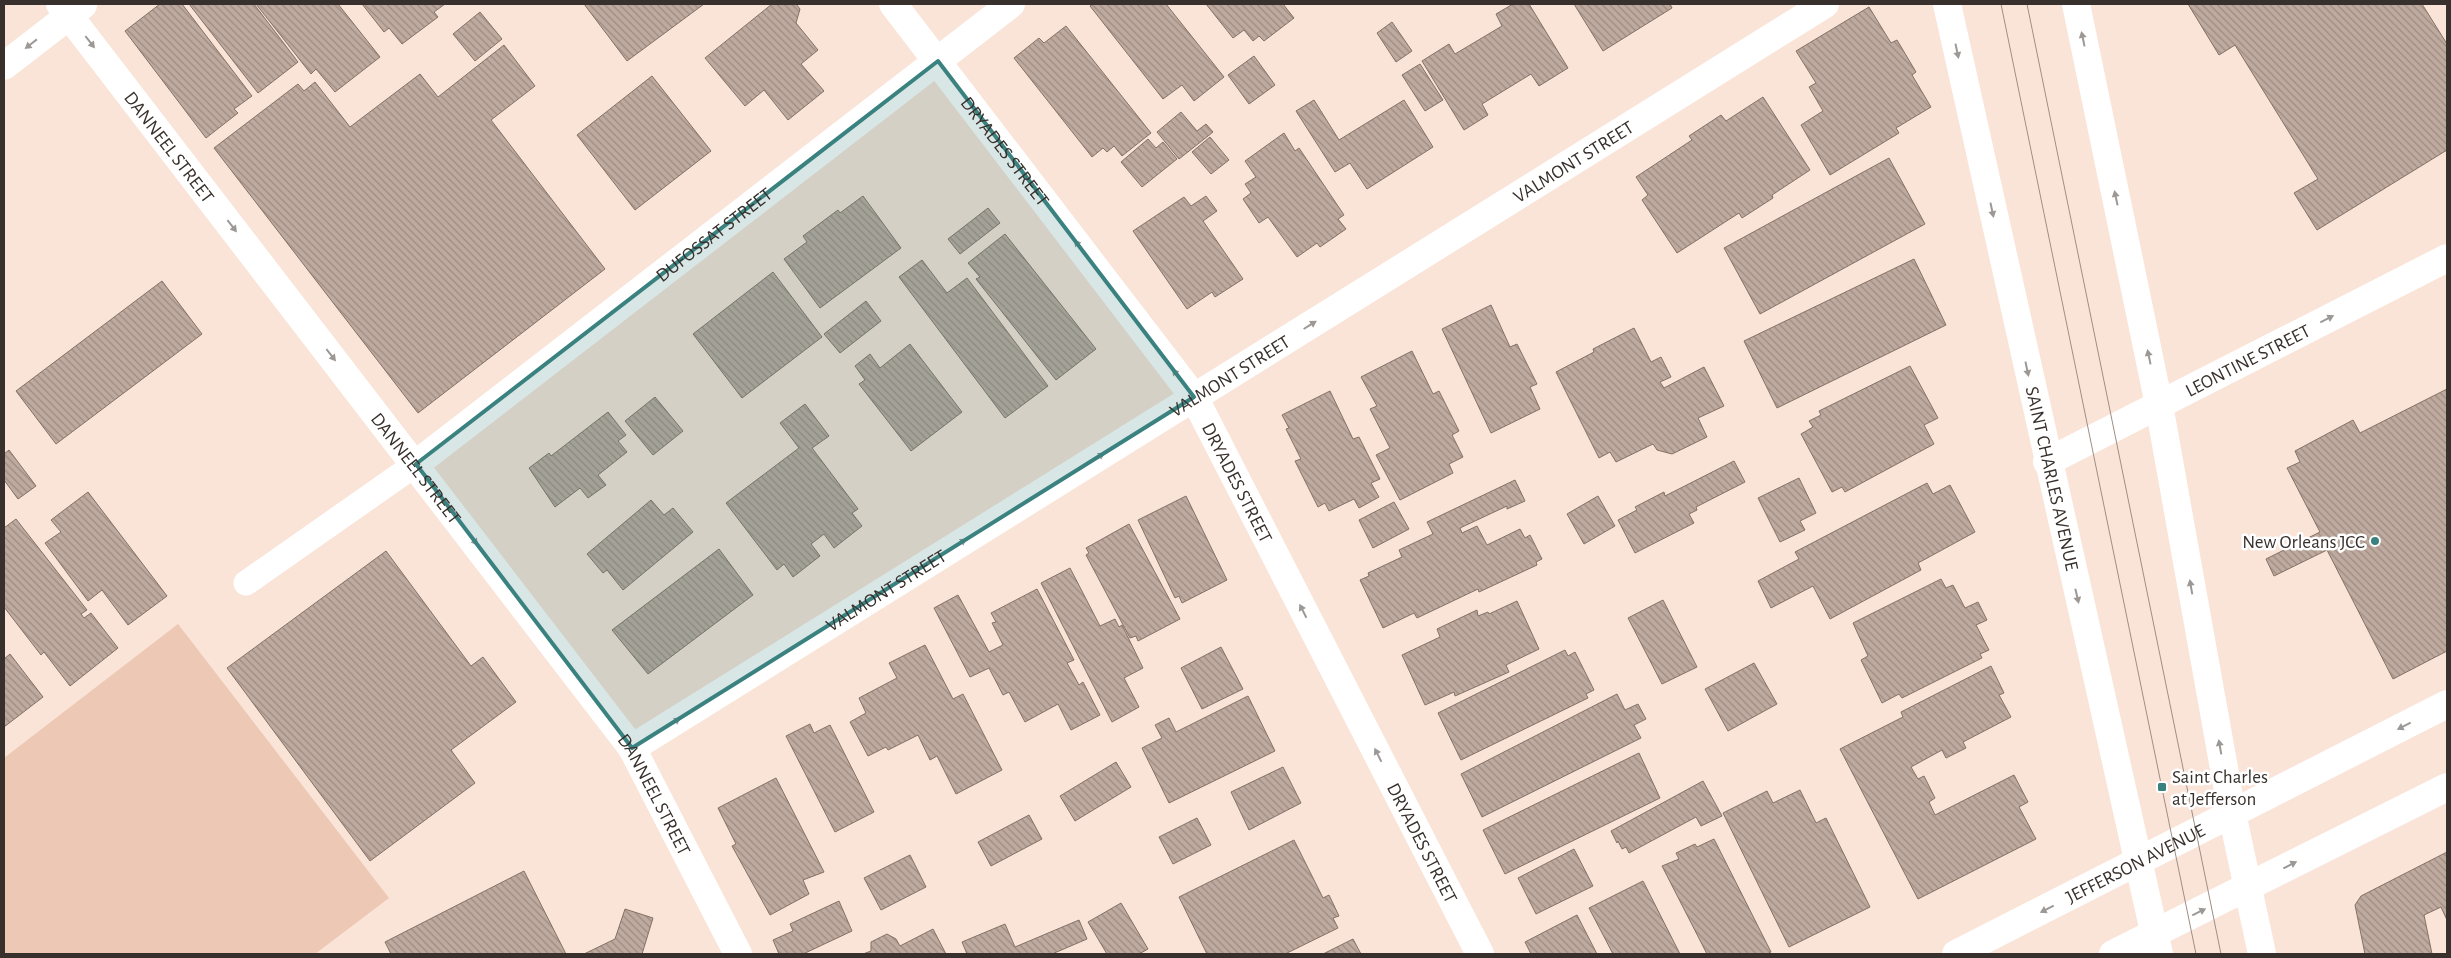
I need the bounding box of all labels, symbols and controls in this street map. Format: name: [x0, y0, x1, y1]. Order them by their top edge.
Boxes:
one-way arrow: [2079, 31, 2087, 46]
one-way arrow: [84, 35, 95, 48]
one-way arrow: [25, 39, 38, 50]
one-way arrow: [1953, 44, 1961, 59]
street label: DANNEEL STREET: [120, 88, 217, 207]
street label: DRYADES STREET: [957, 94, 1052, 210]
street label: VALMONT STREET: [1510, 118, 1637, 207]
street label: DUFOSSAT STREET: [653, 185, 776, 286]
one-way arrow: [2112, 190, 2120, 206]
one-way arrow: [1988, 203, 1996, 218]
one-way arrow: [227, 219, 237, 233]
one-way arrow: [1073, 240, 1084, 253]
one-way arrow: [2320, 315, 2334, 323]
one-way arrow: [1303, 320, 1316, 329]
street label: LEONTINE STREET: [2183, 321, 2314, 401]
street label: VALMONT STREET: [1167, 332, 1294, 421]
one-way arrow: [326, 348, 337, 361]
one-way arrow: [2145, 350, 2153, 365]
one-way arrow: [2023, 361, 2031, 376]
one-way arrow: [1172, 368, 1182, 382]
street label: SAINT CHARLES AVENUE: [2022, 385, 2081, 573]
street label: DANNEEL STREET: [367, 410, 464, 528]
street label: DRYADES STREET: [1198, 420, 1275, 546]
one-way arrow: [1091, 452, 1104, 462]
one-way arrow: [468, 532, 478, 546]
place label: New Orleans JCC: [2242, 533, 2365, 552]
marker: New Orleans JCC: [2369, 535, 2381, 547]
one-way arrow: [953, 539, 966, 548]
street label: VALMONT STREET: [823, 547, 950, 636]
one-way arrow: [2187, 579, 2195, 595]
one-way arrow: [2073, 588, 2081, 603]
one-way arrow: [1299, 604, 1307, 618]
one-way arrow: [667, 717, 680, 727]
one-way arrow: [2397, 722, 2411, 730]
street label: DANNEEL STREET: [614, 731, 693, 859]
one-way arrow: [2216, 739, 2224, 755]
one-way arrow: [1374, 748, 1382, 763]
place label: Saint Charles at Jefferson: [2172, 768, 2268, 809]
street label: DRYADES STREET: [1383, 780, 1460, 906]
marker: Saint Charles at Jefferson: [2156, 781, 2168, 793]
street label: JEFFERSON AVENUE: [2063, 821, 2208, 907]
one-way arrow: [2283, 861, 2297, 869]
one-way arrow: [2040, 905, 2054, 913]
one-way arrow: [2191, 908, 2206, 916]

